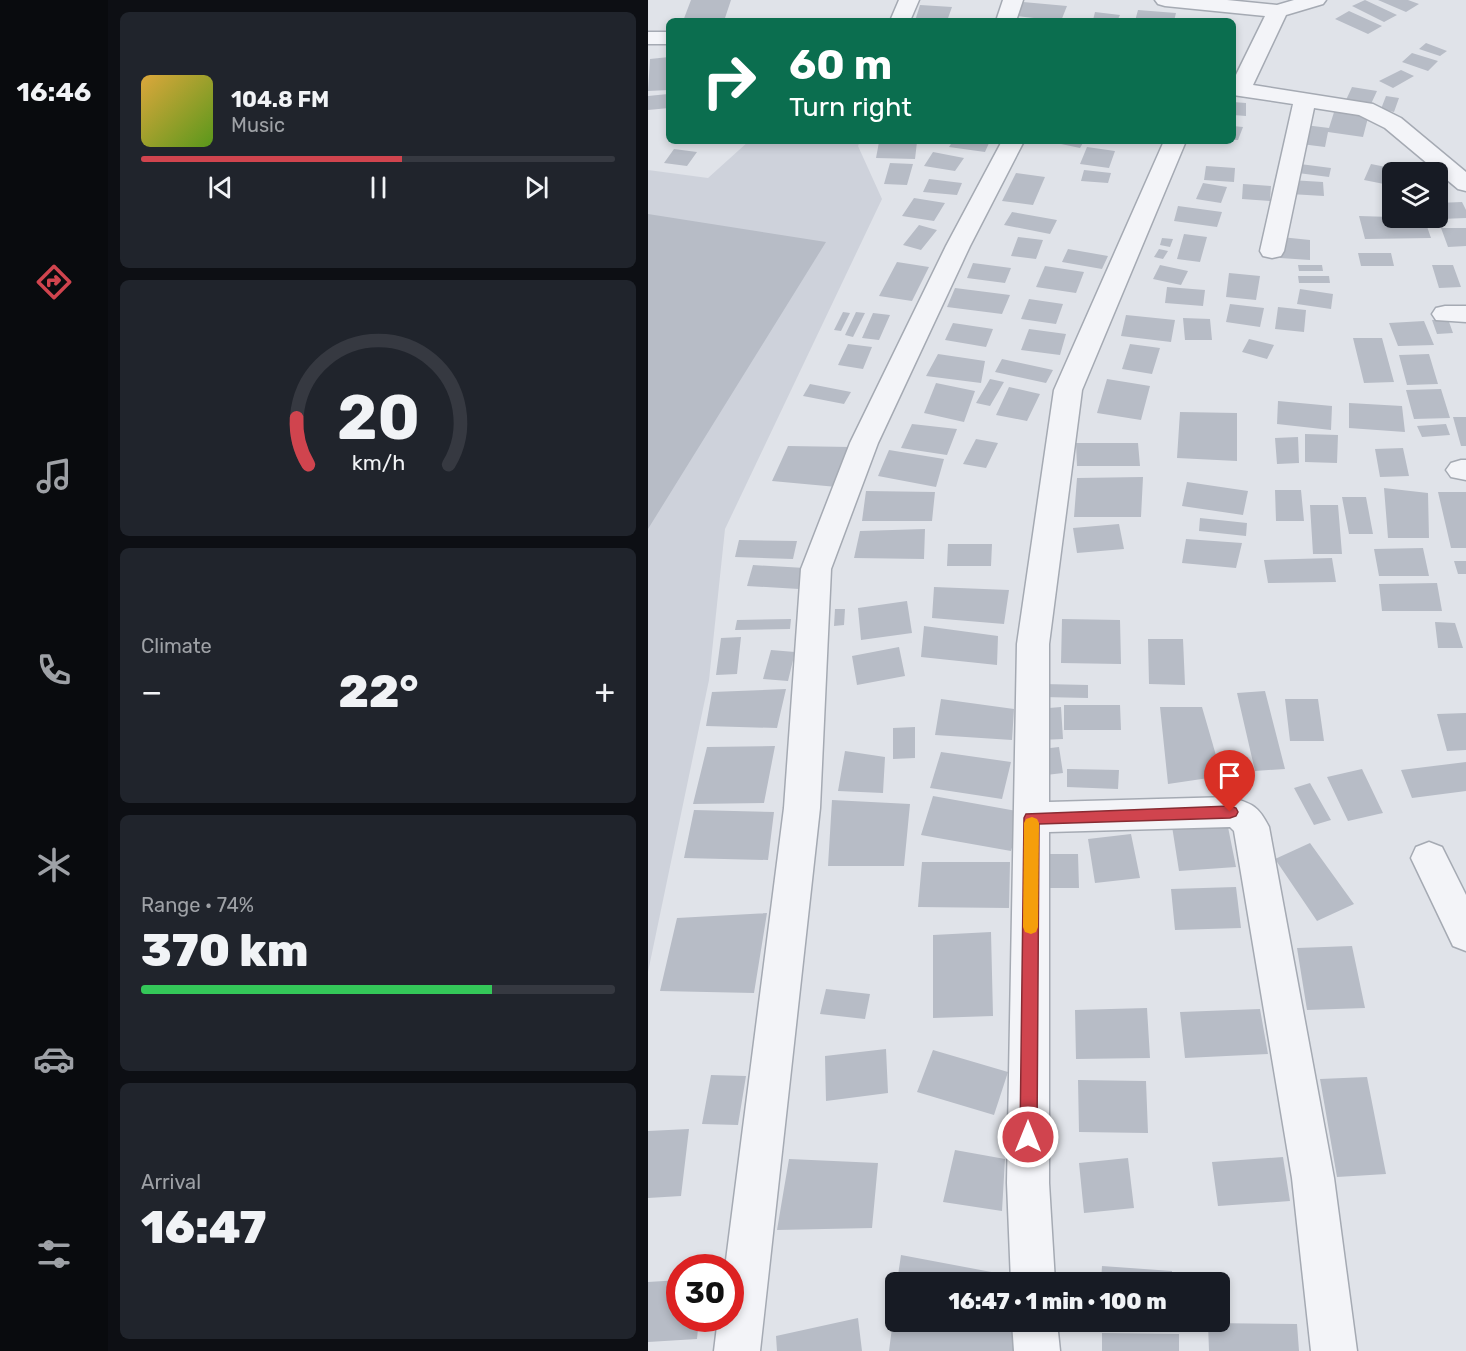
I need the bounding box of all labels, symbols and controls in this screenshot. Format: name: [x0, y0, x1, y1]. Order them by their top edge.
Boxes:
text: 60 m: [789, 40, 892, 90]
icon: right: [690, 42, 768, 120]
text: 16:46: [17, 76, 91, 108]
text: 104.8 FM: [231, 86, 329, 113]
text: Turn right: [789, 91, 912, 123]
text: Music: [231, 113, 285, 137]
map controls: [1382, 162, 1448, 228]
button: layers: [1382, 162, 1448, 228]
icon: previous: [204, 171, 237, 204]
icon: pause: [362, 171, 395, 204]
icon: next: [520, 171, 553, 204]
icon: directions: [33, 261, 75, 303]
text: 20: [337, 381, 419, 455]
text: km/h: [351, 450, 405, 475]
icon: music: [33, 455, 75, 497]
text: Climate: [141, 634, 212, 658]
icon: phone: [33, 649, 75, 691]
text: 22°: [339, 665, 418, 718]
text: −: [141, 672, 162, 711]
text: +: [594, 672, 615, 711]
pin: [1204, 750, 1255, 812]
icon: arrive: [1213, 759, 1246, 792]
icon: climate: [33, 844, 75, 886]
text: Range · 74%: [141, 893, 254, 917]
text: 370 km: [141, 924, 309, 977]
icon: car: [33, 1038, 75, 1080]
position arrow: [996, 1105, 1060, 1169]
text: Arrival: [141, 1170, 201, 1194]
text: 16:47: [141, 1201, 266, 1254]
icon: filters: [33, 1233, 75, 1275]
speed limit sign: 30: [666, 1254, 744, 1332]
text: 16:47 · 1 min · 100 m: [948, 1288, 1167, 1315]

